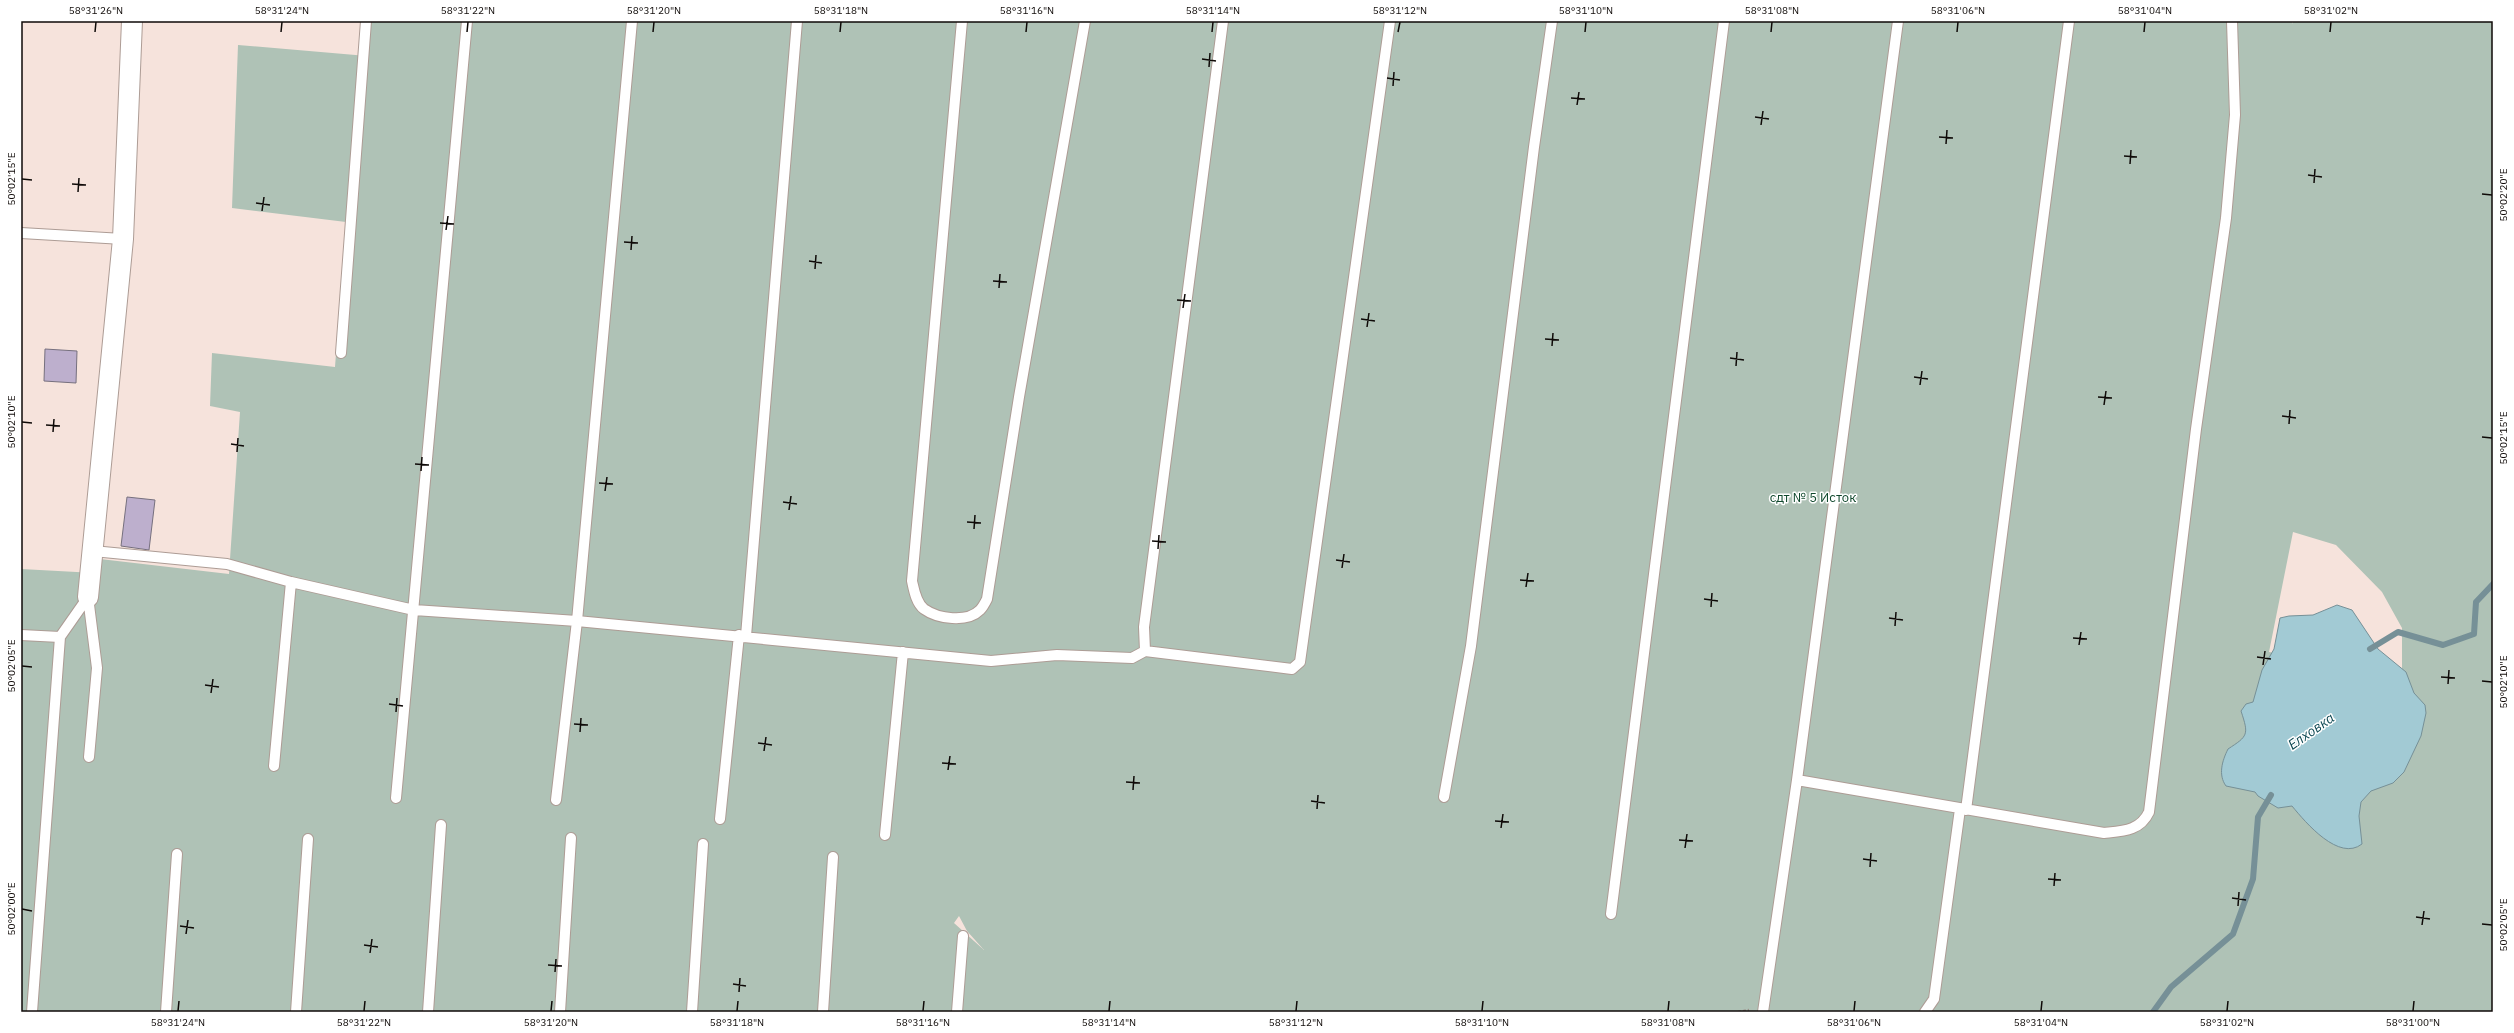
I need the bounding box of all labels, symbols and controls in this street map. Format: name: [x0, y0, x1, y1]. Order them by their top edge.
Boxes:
text: 58°31'26"N: [69, 4, 123, 17]
text: 58°31'24"N: [255, 4, 309, 17]
text: 58°31'22"N: [441, 4, 495, 17]
text: 58°31'20"N: [627, 4, 681, 17]
text: 58°31'18"N: [814, 4, 868, 17]
text: 58°31'16"N: [1000, 4, 1054, 17]
text: 58°31'14"N: [1186, 4, 1240, 17]
text: 58°31'12"N: [1373, 4, 1427, 17]
text: 58°31'10"N: [1559, 4, 1613, 17]
text: 58°31'08"N: [1745, 4, 1799, 17]
text: 58°31'06"N: [1931, 4, 1985, 17]
text: 58°31'04"N: [2118, 4, 2172, 17]
text: 58°31'02"N: [2304, 4, 2358, 17]
text: 50°02'15"E: [5, 152, 18, 206]
text: 50°02'20"E: [2497, 168, 2510, 222]
text: 50°02'10"E: [5, 395, 18, 449]
text: 50°02'15"E: [2497, 411, 2510, 465]
park label: сдт № 5 Исток: [1770, 489, 1856, 506]
text: 50°02'05"E: [5, 639, 18, 693]
text: 50°02'10"E: [2497, 655, 2510, 709]
water label: Елховка: [2284, 708, 2338, 754]
text: 50°02'00"E: [5, 882, 18, 936]
text: 50°02'05"E: [2497, 898, 2510, 952]
text: 58°31'24"N: [151, 1016, 205, 1029]
text: 58°31'22"N: [337, 1016, 391, 1029]
text: 58°31'20"N: [524, 1016, 578, 1029]
text: 58°31'18"N: [710, 1016, 764, 1029]
text: 58°31'16"N: [896, 1016, 950, 1029]
text: 58°31'14"N: [1082, 1016, 1136, 1029]
text: 58°31'12"N: [1269, 1016, 1323, 1029]
text: 58°31'10"N: [1455, 1016, 1509, 1029]
text: 58°31'08"N: [1641, 1016, 1695, 1029]
text: 58°31'06"N: [1827, 1016, 1881, 1029]
text: 58°31'04"N: [2014, 1016, 2068, 1029]
text: 58°31'02"N: [2200, 1016, 2254, 1029]
text: 58°31'00"N: [2386, 1016, 2440, 1029]

